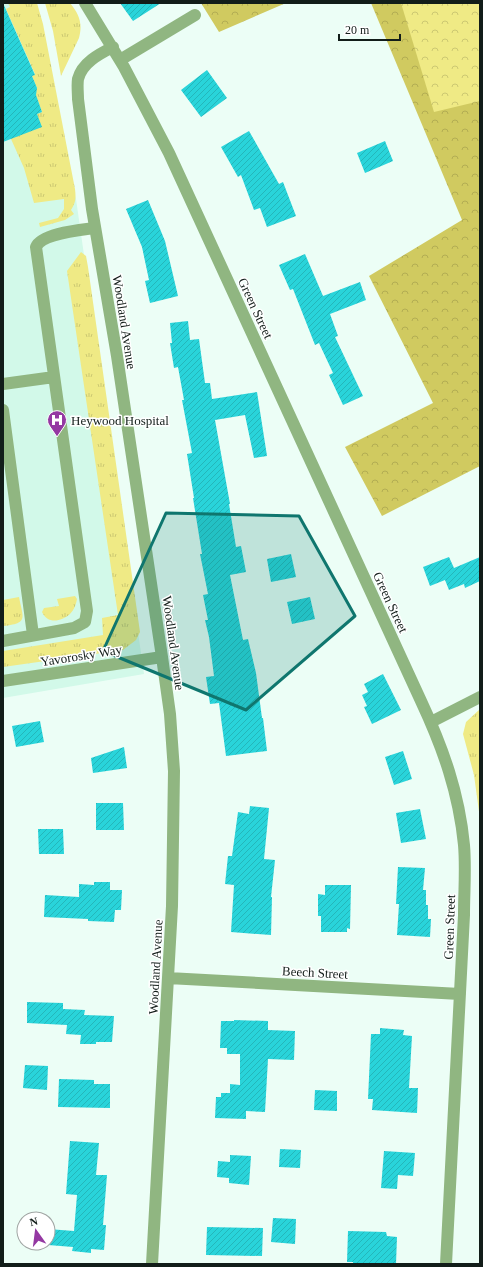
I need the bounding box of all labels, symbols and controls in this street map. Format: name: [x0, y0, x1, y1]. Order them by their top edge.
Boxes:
scale bar: [339, 16, 400, 42]
text: 20 m: [345, 23, 370, 37]
street label: Woodland Avenue: [110, 274, 139, 370]
street label: Green Street: [235, 275, 276, 341]
hospital icon: Heywood Hospital: [46, 409, 68, 437]
place label: Heywood Hospital: [71, 413, 169, 428]
street label: Green Street: [370, 569, 411, 635]
street label: Woodland Avenue: [159, 595, 188, 691]
street label: Yavorosky Way: [39, 642, 123, 669]
street label: Green Street: [441, 894, 458, 960]
street label: Woodland Avenue: [146, 919, 165, 1015]
street label: Beech Street: [282, 963, 349, 982]
north arrow: [16, 1211, 56, 1251]
text: N: [28, 1215, 39, 1228]

